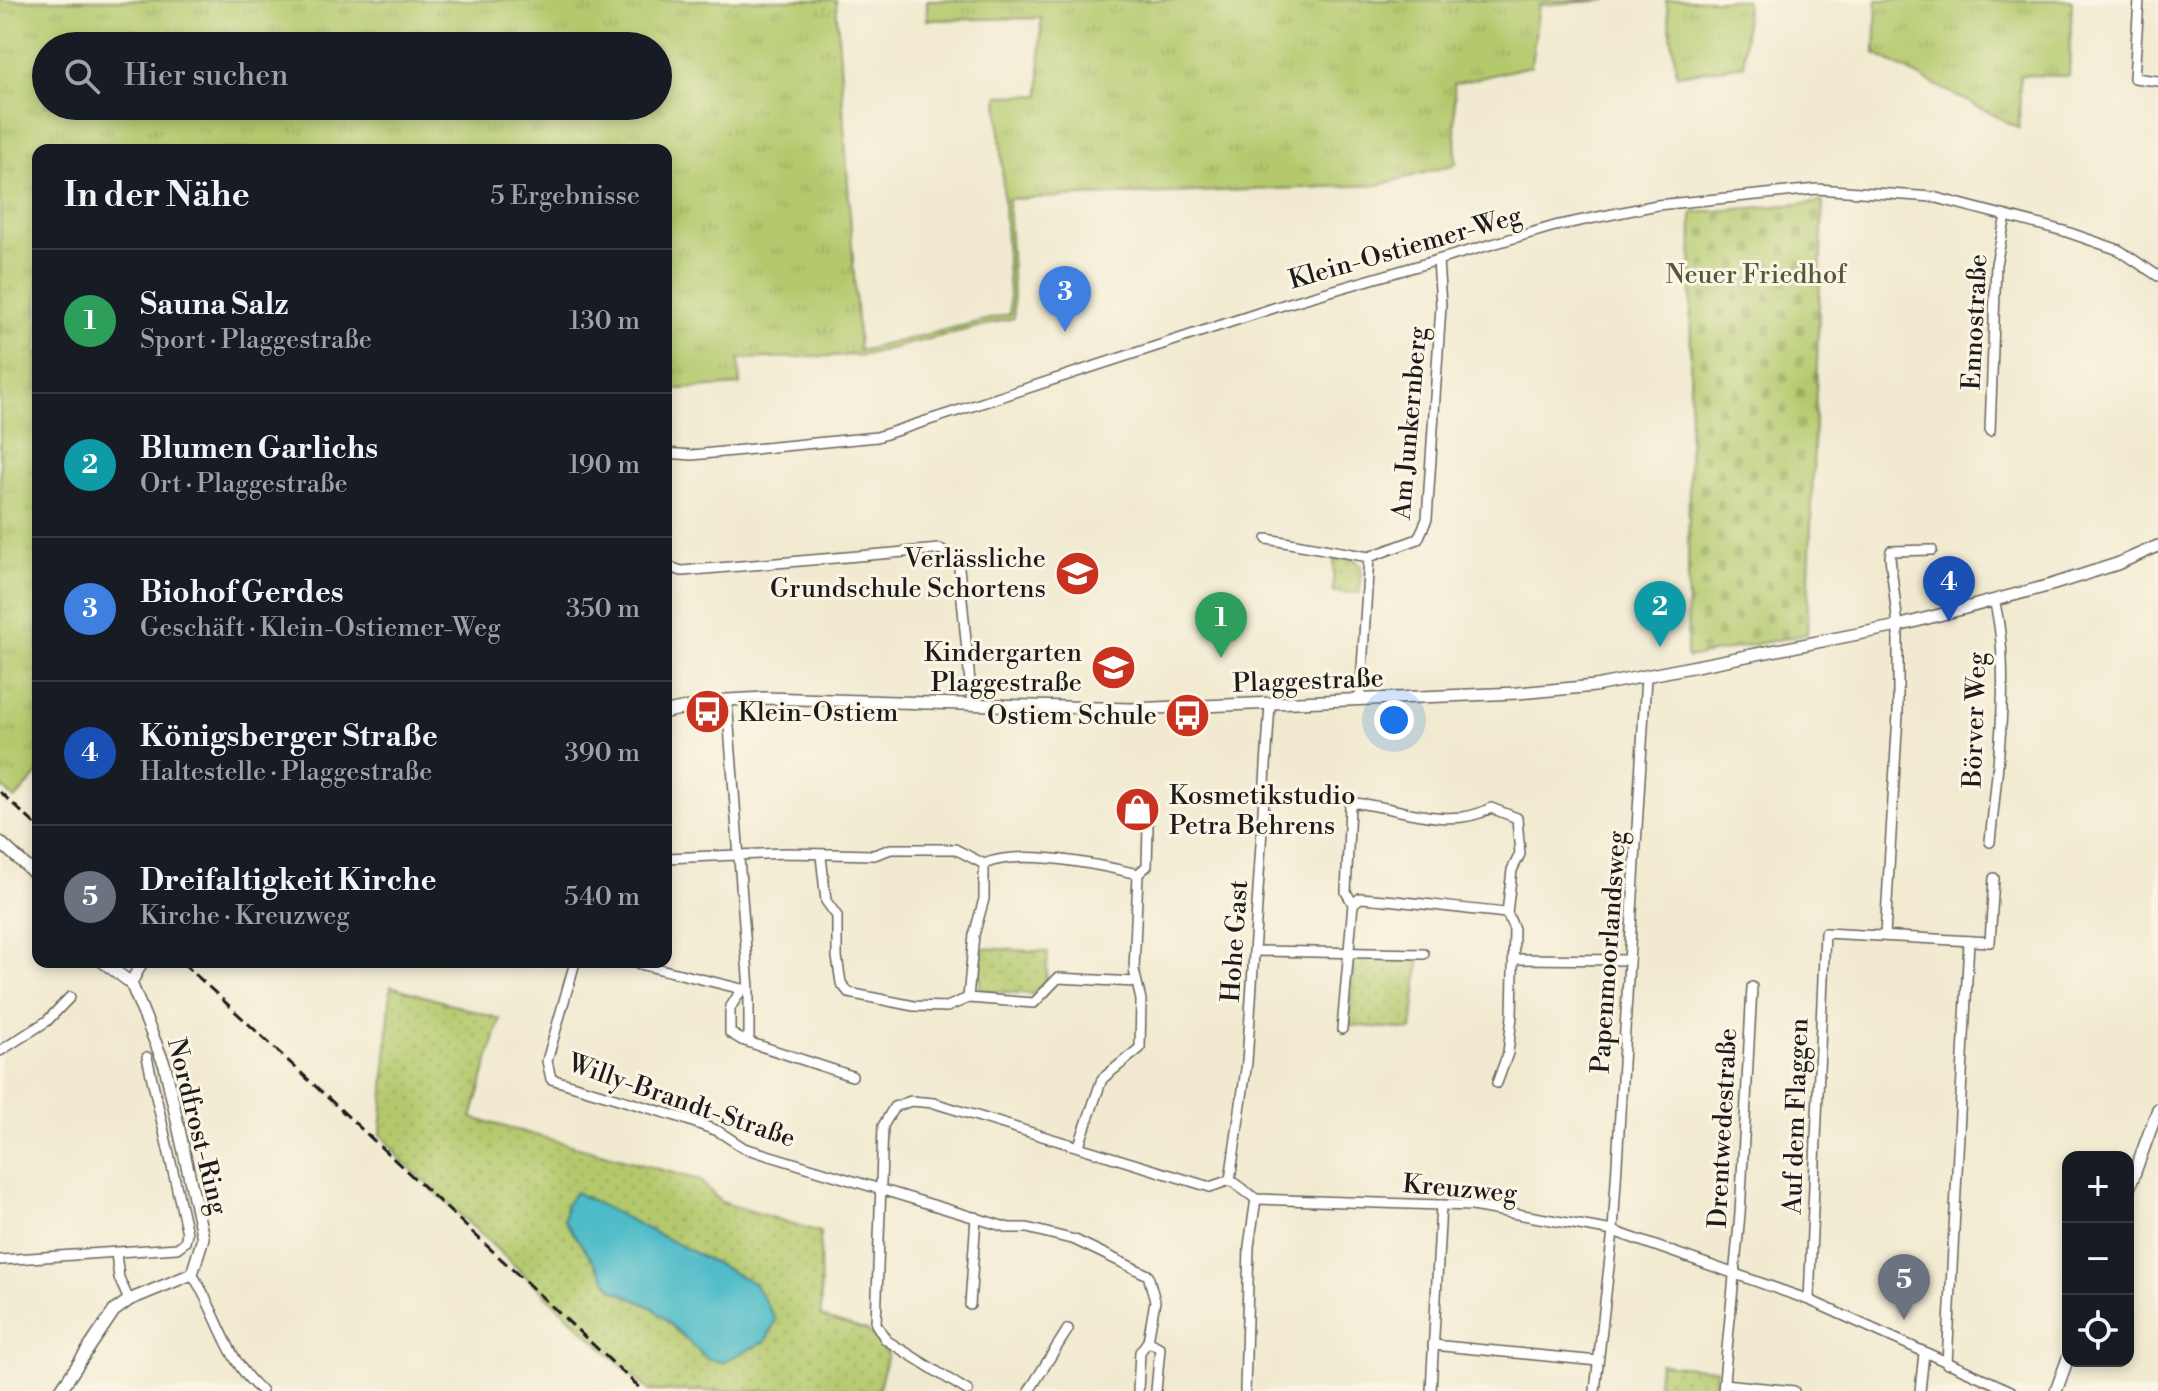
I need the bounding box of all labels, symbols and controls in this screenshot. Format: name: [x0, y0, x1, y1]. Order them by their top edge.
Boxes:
search box: [32, 32, 672, 120]
icon: search: [60, 54, 104, 98]
text: Hier suchen: [124, 57, 288, 95]
text: In der Nähe: [64, 175, 250, 217]
text: 5 Ergebnisse: [490, 180, 640, 212]
street label: Klein-Ostiemer-Weg: [1285, 199, 1526, 297]
street label: Ennostraße: [1955, 253, 1995, 391]
park label: Neuer Friedhof: [1666, 259, 1848, 291]
pin: 3: [1039, 266, 1091, 332]
text: Sauna Salz: [140, 286, 289, 324]
text: 1: [84, 305, 96, 337]
text: 130 m: [569, 305, 640, 337]
text: Sport · Plaggestraße: [140, 324, 372, 356]
street label: Am Junkernberg: [1386, 325, 1434, 522]
text: Blumen Garlichs: [140, 430, 378, 468]
text: 2: [82, 449, 98, 481]
text: 190 m: [569, 449, 640, 481]
text: Ort · Plaggestraße: [140, 468, 348, 500]
place label: Verlässliche Grundschule Schortens: [770, 543, 1046, 605]
school or university icon: Verlässliche Grundschule Schortens: [1053, 549, 1101, 597]
pin: 4: [1923, 556, 1975, 622]
text: Biohof Gerdes: [140, 574, 344, 612]
pin: 2: [1634, 581, 1686, 647]
pin: 1: [1195, 592, 1247, 658]
text: 3: [82, 593, 98, 625]
text: 350 m: [566, 593, 640, 625]
text: Geschäft · Klein-Ostiemer-Weg: [140, 612, 501, 644]
place label: Kindergarten Plaggestraße: [924, 637, 1082, 699]
school or university icon: Kindergarten Plaggestraße: [1089, 643, 1137, 691]
street label: Börver Weg: [1957, 651, 1993, 790]
street label: Plaggestraße: [1232, 662, 1384, 700]
bus stop icon: Klein-Ostiem: [683, 688, 731, 736]
bus stop icon: Ostiem Schule: [1164, 691, 1212, 739]
place label: Klein-Ostiem: [738, 697, 899, 729]
place label: Ostiem Schule: [987, 700, 1157, 732]
your location: [1374, 700, 1414, 740]
text: Königsberger Straße: [140, 718, 438, 756]
text: 4: [81, 737, 99, 769]
text: 390 m: [565, 737, 640, 769]
text: Haltestelle · Plaggestraße: [140, 756, 432, 788]
place label: Kosmetikstudio Petra Behrens: [1169, 780, 1356, 842]
shop icon: Kosmetikstudio Petra Behrens: [1114, 786, 1162, 834]
street label: Papenmoorlandsweg: [1585, 829, 1633, 1075]
text: Dreifaltigkeit Kirche: [140, 862, 437, 900]
street label: Hohe Gast: [1215, 879, 1255, 1003]
text: 5: [82, 881, 98, 913]
text: 540 m: [564, 881, 640, 913]
text: Kirche · Kreuzweg: [140, 900, 350, 932]
street label: Auf dem Flaggen: [1777, 1017, 1815, 1216]
street label: Drentwedestraße: [1702, 1027, 1744, 1229]
street label: Nordfrost-Ring: [160, 1035, 235, 1218]
street label: Willy-Brandt-Straße: [563, 1047, 800, 1155]
map controls: [2062, 1151, 2134, 1367]
button: +: [2062, 1151, 2134, 1223]
street label: Kreuzweg: [1401, 1168, 1519, 1210]
button: −: [2062, 1223, 2134, 1295]
pin: 5: [1878, 1254, 1930, 1320]
button: locate: [2062, 1295, 2134, 1367]

